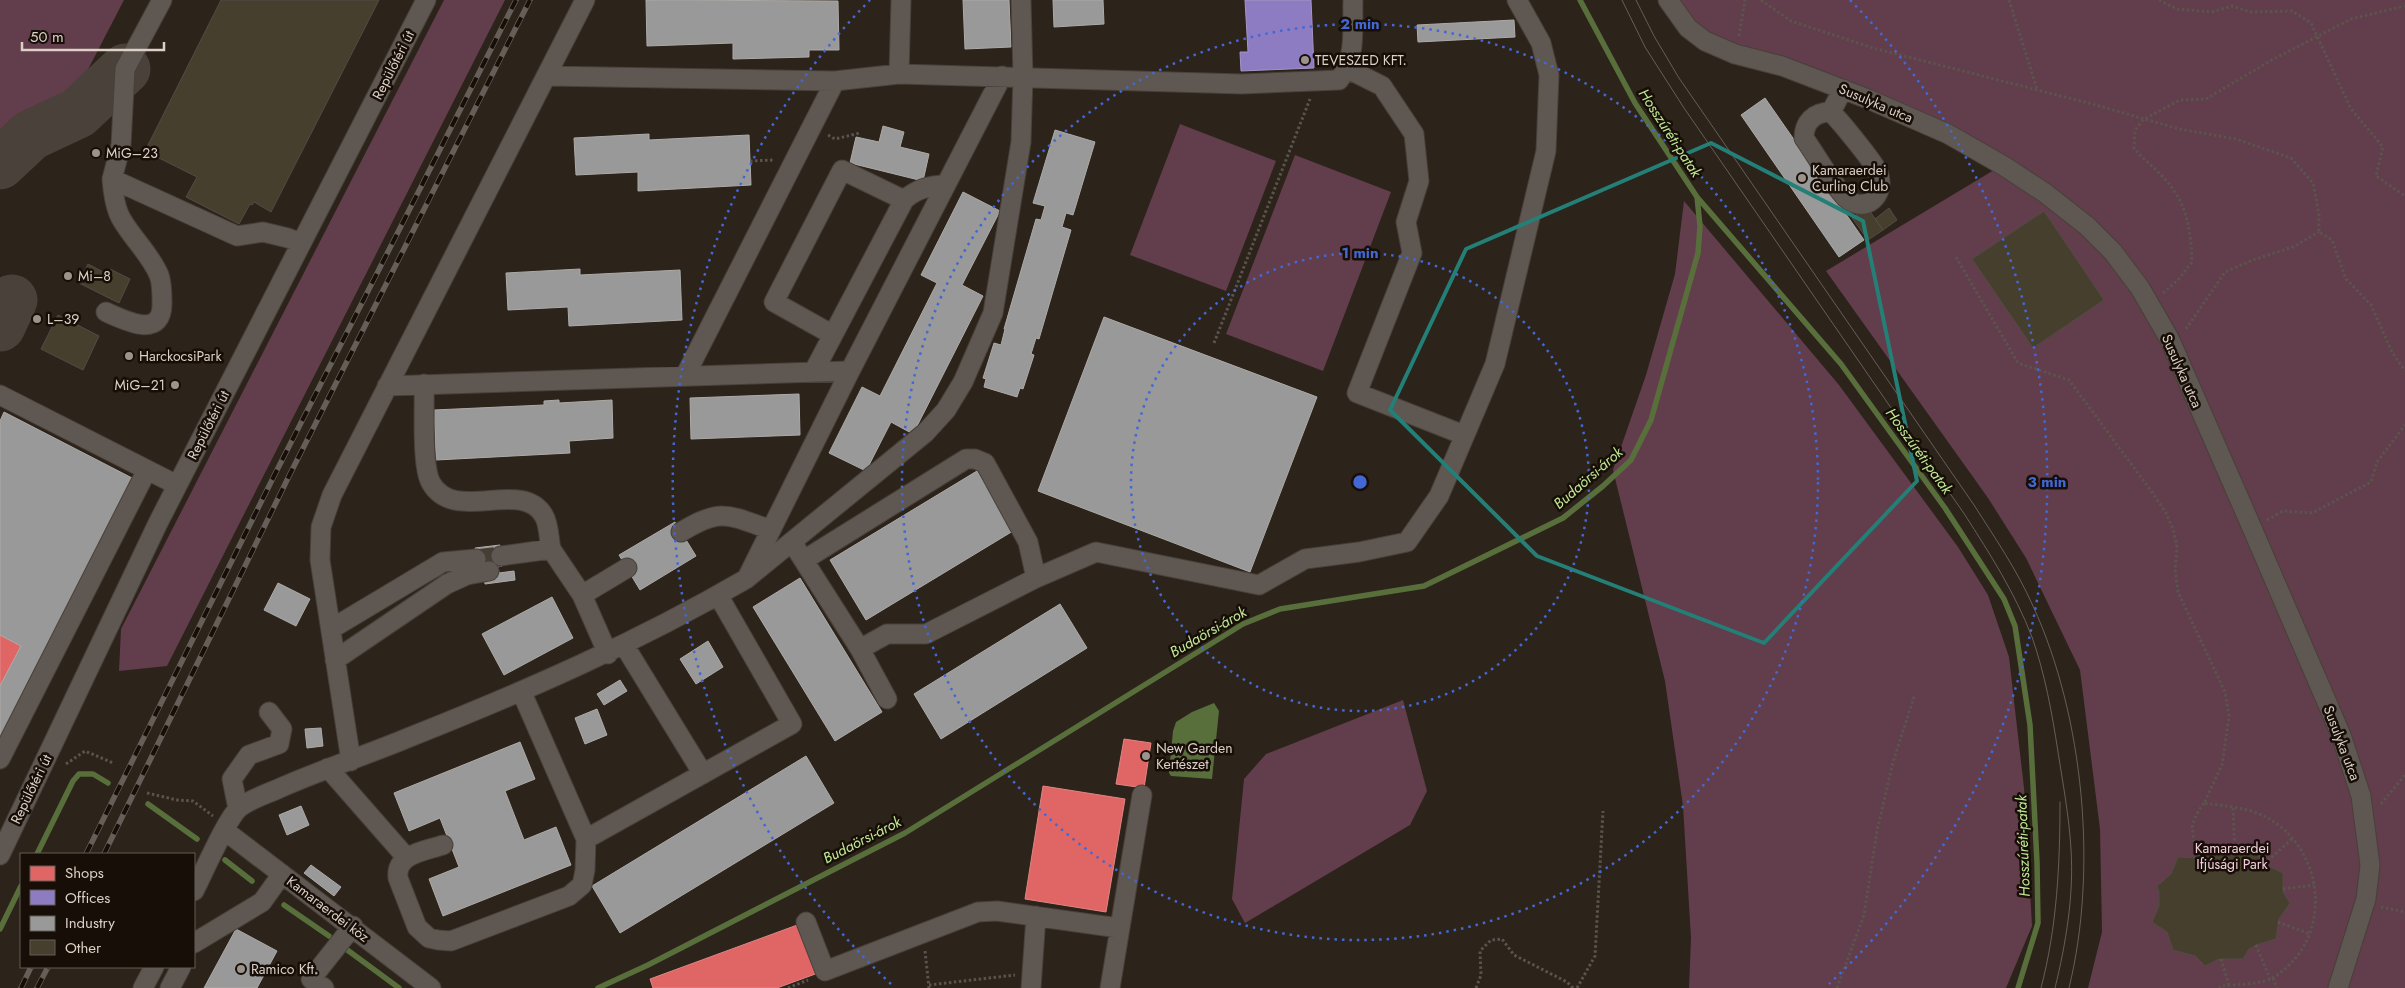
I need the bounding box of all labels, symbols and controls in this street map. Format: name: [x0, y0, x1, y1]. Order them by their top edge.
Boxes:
text: 2 min: [1340, 13, 1380, 35]
scale bar: [22, 20, 165, 52]
text: 50 m: [30, 26, 64, 48]
street label: Repülőtéri út: [367, 26, 419, 103]
place label: TEVESZED KFT.: [1315, 50, 1407, 70]
marker: TEVESZED KFT.: [1299, 54, 1311, 66]
street label: Susulyka utca: [1836, 78, 1916, 128]
water label: Hosszúréti-patak: [1633, 84, 1707, 182]
place label: MiG–23: [106, 143, 158, 163]
marker: MiG–23: [90, 147, 102, 159]
place label: Kamaraerdei Curling Club: [1812, 160, 1888, 196]
marker: Kamaraerdei Curling Club: [1796, 172, 1808, 184]
text: 1 min: [1341, 242, 1379, 264]
place label: Mi–8: [78, 266, 111, 286]
marker: Mi–8: [62, 270, 74, 282]
place label: L–39: [47, 309, 79, 329]
marker: L–39: [31, 313, 43, 325]
street label: Susulyka utca: [2157, 331, 2207, 411]
place label: HarckocsiPark: [139, 346, 222, 366]
marker: HarckocsiPark: [123, 350, 135, 362]
place label: MiG–21: [115, 375, 165, 395]
marker: MiG–21: [169, 379, 181, 391]
street label: Repülőtéri út: [182, 386, 234, 463]
water label: Hosszúréti-patak: [1880, 403, 1958, 499]
water label: Budaörsi-árok: [1549, 441, 1628, 514]
text: 3 min: [2028, 471, 2066, 493]
centre of rings: [1351, 473, 1369, 491]
water label: Budaörsi-árok: [1166, 601, 1251, 663]
street label: Susulyka utca: [2319, 703, 2365, 783]
place label: New Garden Kertészet: [1156, 738, 1233, 774]
street label: Repülőtéri út: [6, 750, 57, 827]
marker: New Garden Kertészet: [1140, 750, 1152, 762]
water label: Hosszúréti-patak: [2010, 794, 2036, 897]
water label: Budaörsi-árok: [819, 811, 906, 869]
park label: Kamaraerdei Ifjúsági Park: [2195, 838, 2269, 874]
legend: [20, 853, 195, 968]
text: Shops: [65, 862, 104, 884]
street label: Kamaraerdei köz: [283, 871, 374, 947]
text: Offices: [65, 887, 110, 909]
text: Industry: [65, 912, 115, 934]
text: Other: [65, 937, 102, 959]
place label: Ramico Kft.: [251, 959, 318, 979]
marker: Ramico Kft.: [235, 963, 247, 975]

